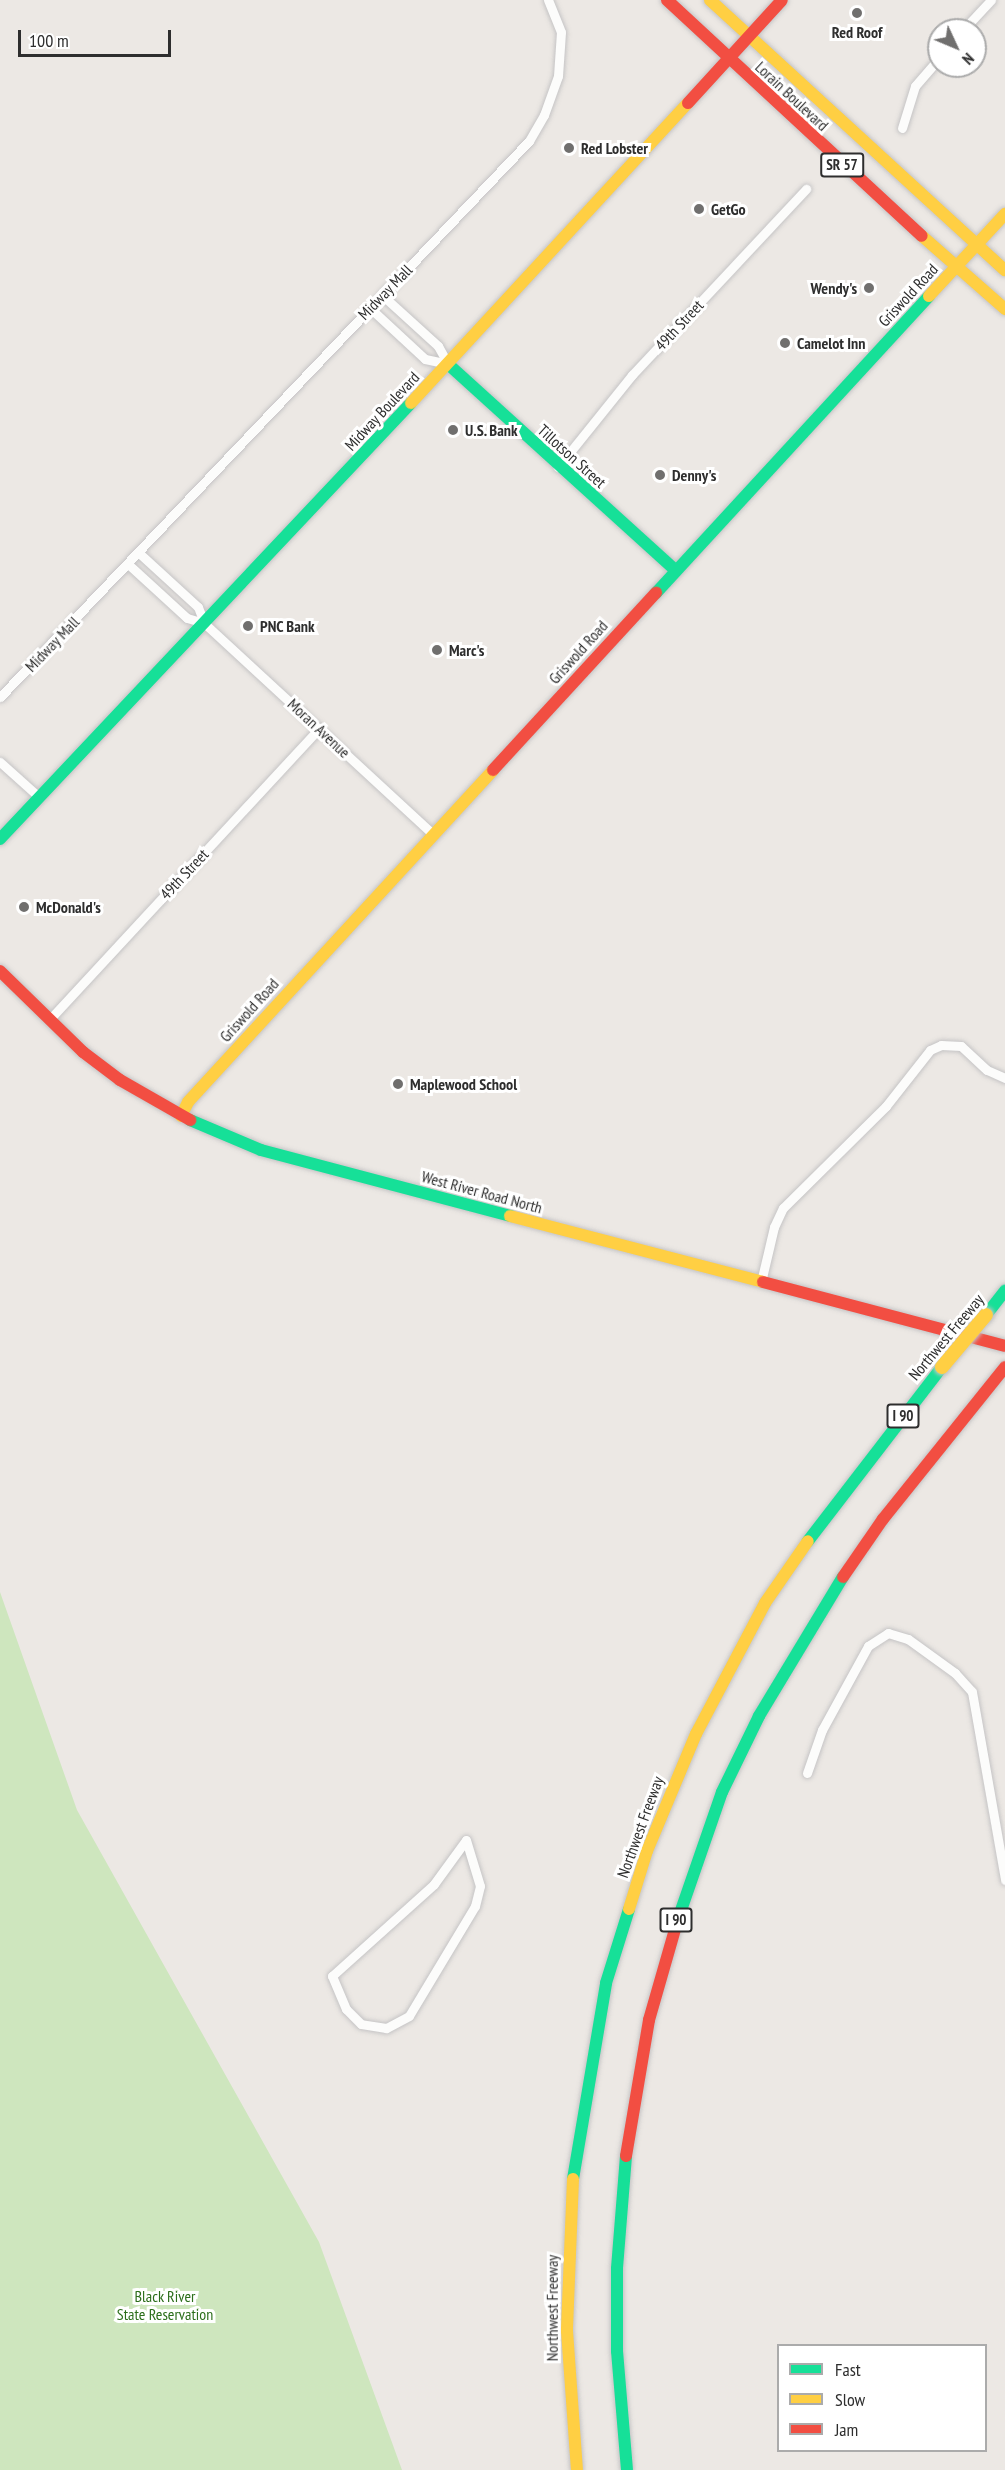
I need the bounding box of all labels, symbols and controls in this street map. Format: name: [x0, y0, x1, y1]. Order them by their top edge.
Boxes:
marker: Red Roof: [850, 6, 864, 20]
scale bar: [21, 18, 174, 56]
north arrow: [927, 18, 987, 78]
place label: Red Roof: [832, 22, 882, 42]
text: 100 m: [29, 29, 69, 52]
text: N: [958, 49, 979, 69]
street label: Lorain Boulevard: [751, 57, 833, 135]
place label: Red Lobster: [581, 138, 648, 158]
marker: Red Lobster: [562, 141, 576, 155]
road number: SR 57: [820, 153, 864, 177]
place label: GetGo: [711, 199, 746, 219]
marker: GetGo: [692, 202, 706, 216]
street label: Midway Mall: [354, 260, 416, 324]
street label: Griswold Road: [874, 260, 942, 330]
place label: Wendy's: [811, 278, 857, 298]
marker: Wendy's: [862, 281, 876, 295]
street label: 49th Street: [651, 296, 707, 354]
place label: Camelot Inn: [797, 333, 865, 353]
marker: Camelot Inn: [778, 336, 792, 350]
street label: Midway Boulevard: [340, 367, 424, 455]
place label: U.S. Bank: [465, 420, 519, 440]
street label: Tillotson Street: [534, 420, 610, 492]
marker: U.S. Bank: [446, 423, 460, 437]
place label: Denny's: [672, 465, 716, 485]
marker: Denny's: [653, 468, 667, 482]
street label: Midway Mall: [21, 612, 83, 676]
place label: PNC Bank: [260, 616, 315, 636]
street label: Griswold Road: [545, 616, 611, 688]
marker: PNC Bank: [241, 619, 255, 633]
place label: Marc's: [449, 640, 484, 660]
marker: Marc's: [430, 643, 444, 657]
street label: Moran Avenue: [284, 694, 354, 762]
street label: 49th Street: [156, 845, 212, 903]
place label: McDonald's: [36, 897, 101, 917]
marker: McDonald's: [17, 900, 31, 914]
street label: Griswold Road: [216, 974, 282, 1046]
place label: Maplewood School: [410, 1074, 517, 1094]
marker: Maplewood School: [391, 1077, 405, 1091]
street label: West River Road North: [420, 1167, 544, 1217]
street label: Northwest Freeway: [904, 1290, 988, 1384]
road number: I 90: [886, 1404, 920, 1428]
street label: Northwest Freeway: [613, 1774, 667, 1880]
road number: I 90: [660, 1908, 692, 1932]
street label: Northwest Freeway: [542, 2255, 562, 2361]
park label: Black River State Reservation: [117, 2286, 213, 2324]
legend: [777, 2344, 987, 2452]
text: Fast: [835, 2358, 861, 2381]
text: Slow: [835, 2388, 865, 2411]
text: Jam: [835, 2418, 858, 2441]

